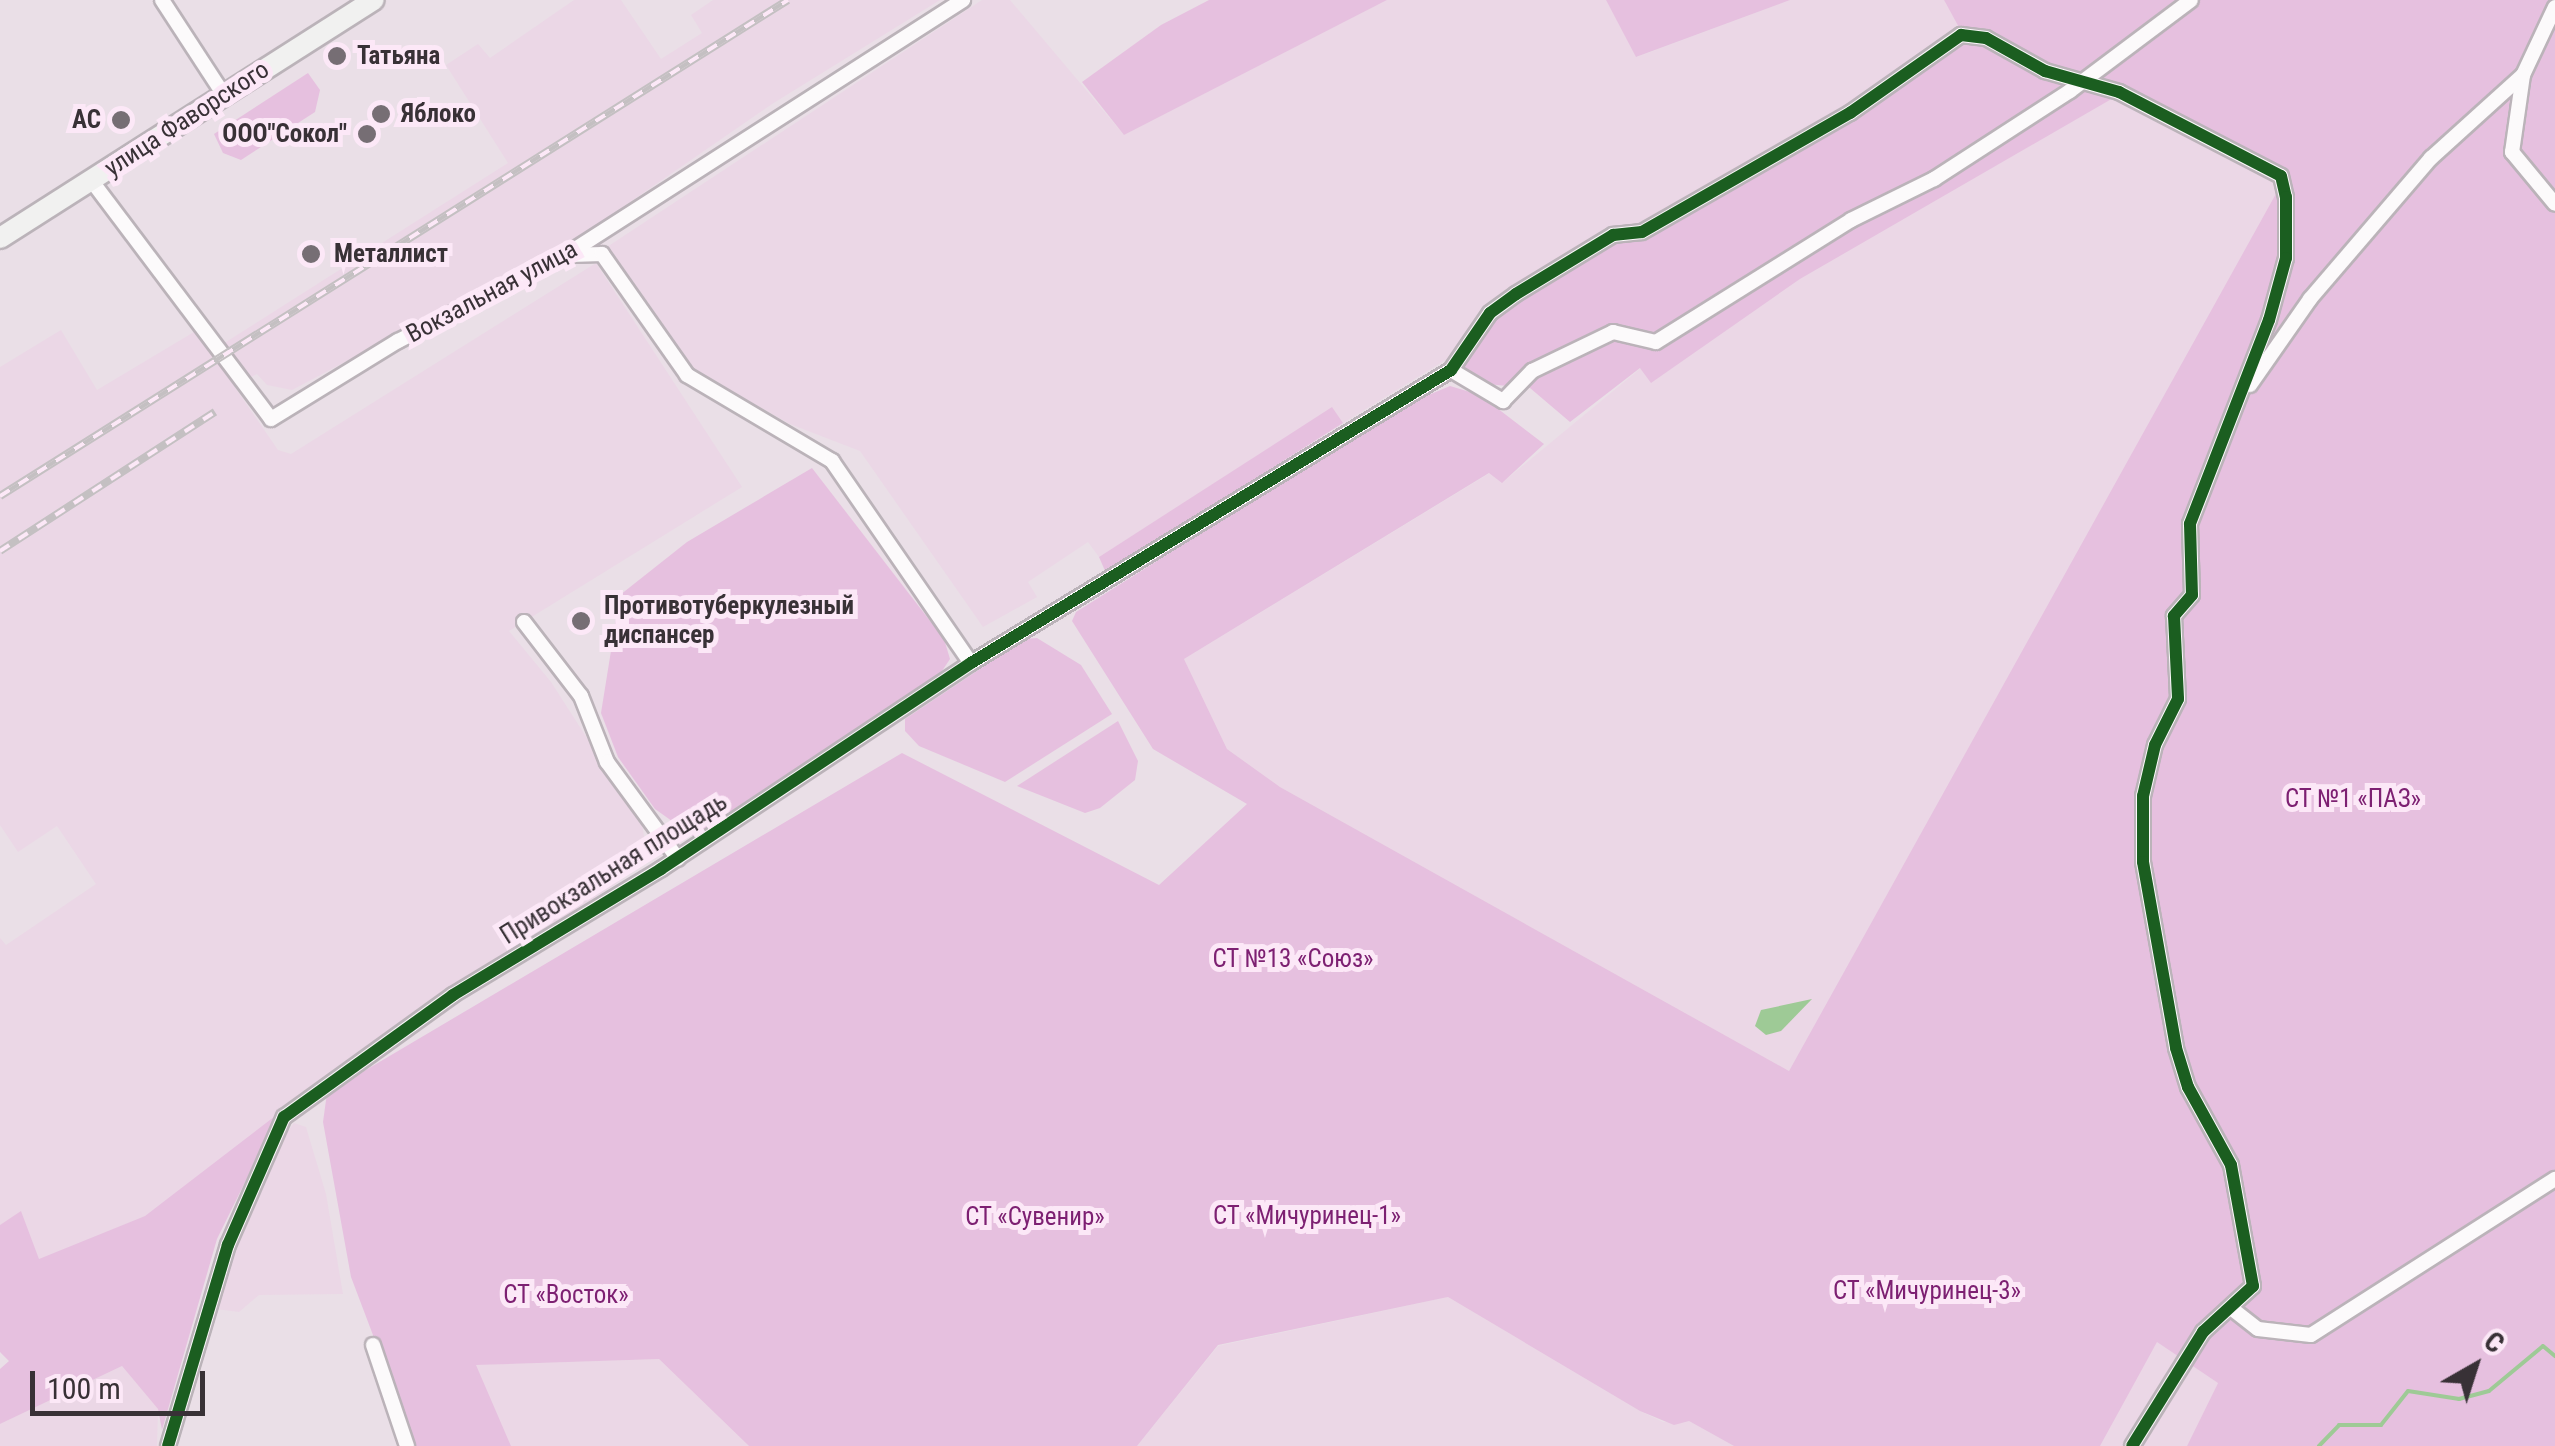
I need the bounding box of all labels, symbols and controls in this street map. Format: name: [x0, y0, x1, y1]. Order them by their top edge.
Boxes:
place label: Татьяна: [357, 41, 440, 71]
marker: Татьяна: [326, 45, 348, 67]
street label: улица Фаворского: [99, 55, 275, 183]
place label: Яблоко: [401, 99, 476, 129]
marker: Яблоко: [370, 103, 392, 125]
place label: АС: [72, 105, 101, 135]
marker: АС: [110, 109, 132, 131]
place label: ООО"Сокол": [222, 119, 347, 149]
marker: ООО"Сокол": [356, 123, 378, 145]
street label: Вокзальная улица: [401, 234, 583, 350]
place label: Металлист: [334, 239, 448, 269]
marker: Металлист: [298, 241, 324, 267]
place label: Противотуберкулезный диспансер: [604, 592, 854, 651]
marker: Противотуберкулезный диспансер: [568, 608, 594, 634]
park label: СТ №1 «ПАЗ»: [2285, 784, 2421, 814]
street label: Привокзальная площадь: [495, 787, 733, 951]
park label: СТ №13 «Союз»: [1212, 944, 1374, 974]
park label: СТ «Мичуринец-1»: [1213, 1201, 1401, 1231]
park label: СТ «Сувенир»: [965, 1202, 1105, 1232]
park label: СТ «Мичуринец-3»: [1833, 1276, 2021, 1306]
park label: СТ «Восток»: [503, 1280, 629, 1310]
north arrow: [2425, 1316, 2525, 1416]
text: С: [2478, 1324, 2511, 1360]
scale bar: [35, 1351, 210, 1413]
text: 100 m: [47, 1371, 121, 1406]

